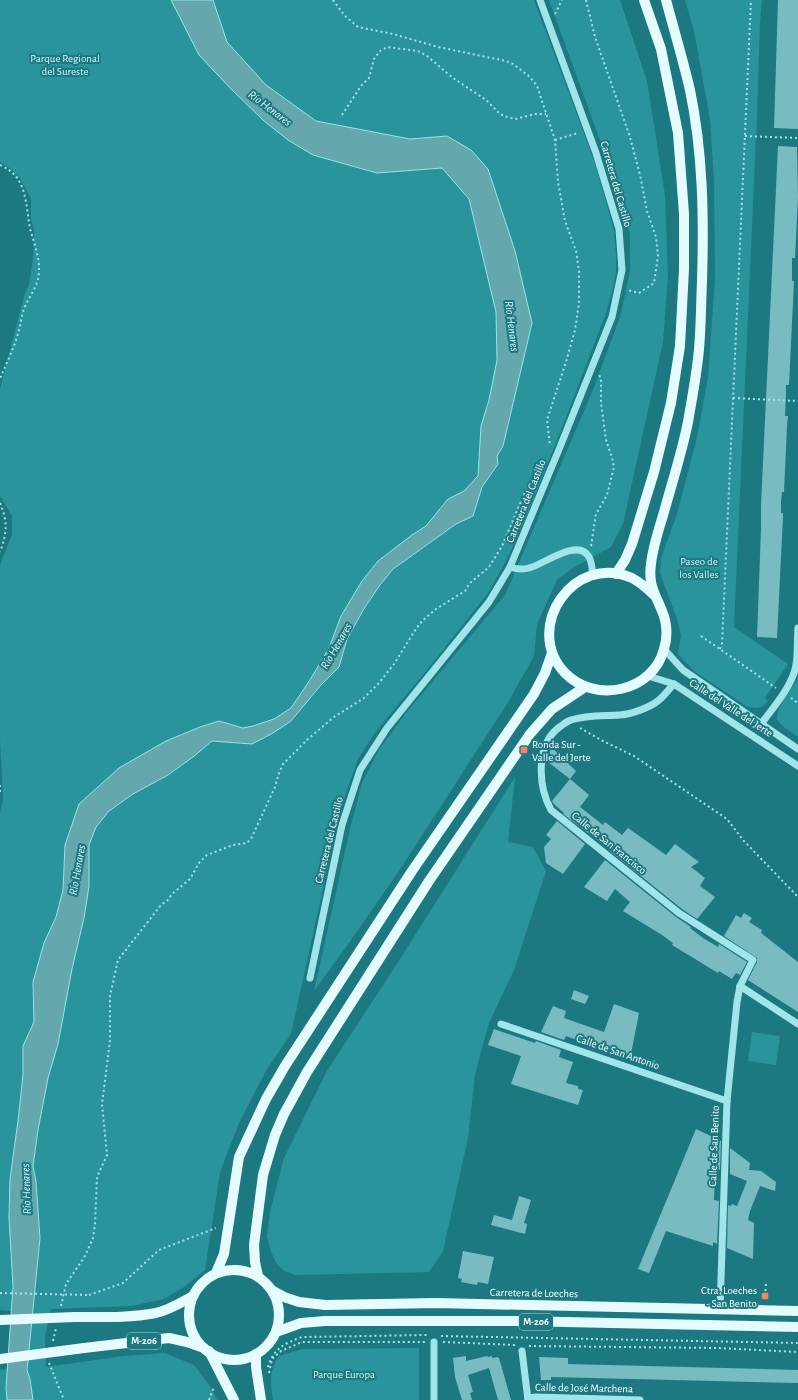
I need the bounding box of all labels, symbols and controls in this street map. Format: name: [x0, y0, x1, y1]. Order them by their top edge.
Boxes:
park label: Parque Regional del Sureste: [30, 53, 100, 77]
water label: Río Henares: [246, 88, 294, 128]
street label: Carretera del Castillo: [598, 140, 634, 228]
water label: Río Henares: [503, 300, 521, 352]
street label: Carretera del Castillo: [504, 458, 548, 544]
park label: Paseo de los Valles: [679, 556, 719, 580]
water label: Río Henares: [318, 621, 354, 671]
street label: Calle del Valle del Jerte: [687, 677, 775, 739]
place label: Ronda Sur - Valle del Jerte: [532, 739, 591, 763]
marker: Ronda Sur - Valle del Jerte: [519, 745, 529, 755]
street label: Carretera del Castillo: [313, 796, 345, 884]
street label: Calle de San Francisco: [570, 810, 648, 876]
water label: Río Henares: [67, 844, 87, 896]
street label: Calle de San Antonio: [575, 1033, 661, 1071]
street label: Calle de San Benito: [707, 1105, 721, 1187]
water label: Río Henares: [19, 1163, 33, 1215]
place label: Ctra. Loeches - San Benito: [701, 1285, 757, 1309]
street label: Carretera de Loeches: [490, 1287, 578, 1299]
marker: Ctra. Loeches - San Benito: [760, 1291, 770, 1301]
road number: M-206: [519, 1314, 553, 1330]
road number: M-206: [127, 1333, 161, 1349]
park label: Parque Europa: [313, 1369, 375, 1380]
street label: Calle de José Marchena: [535, 1382, 633, 1394]

